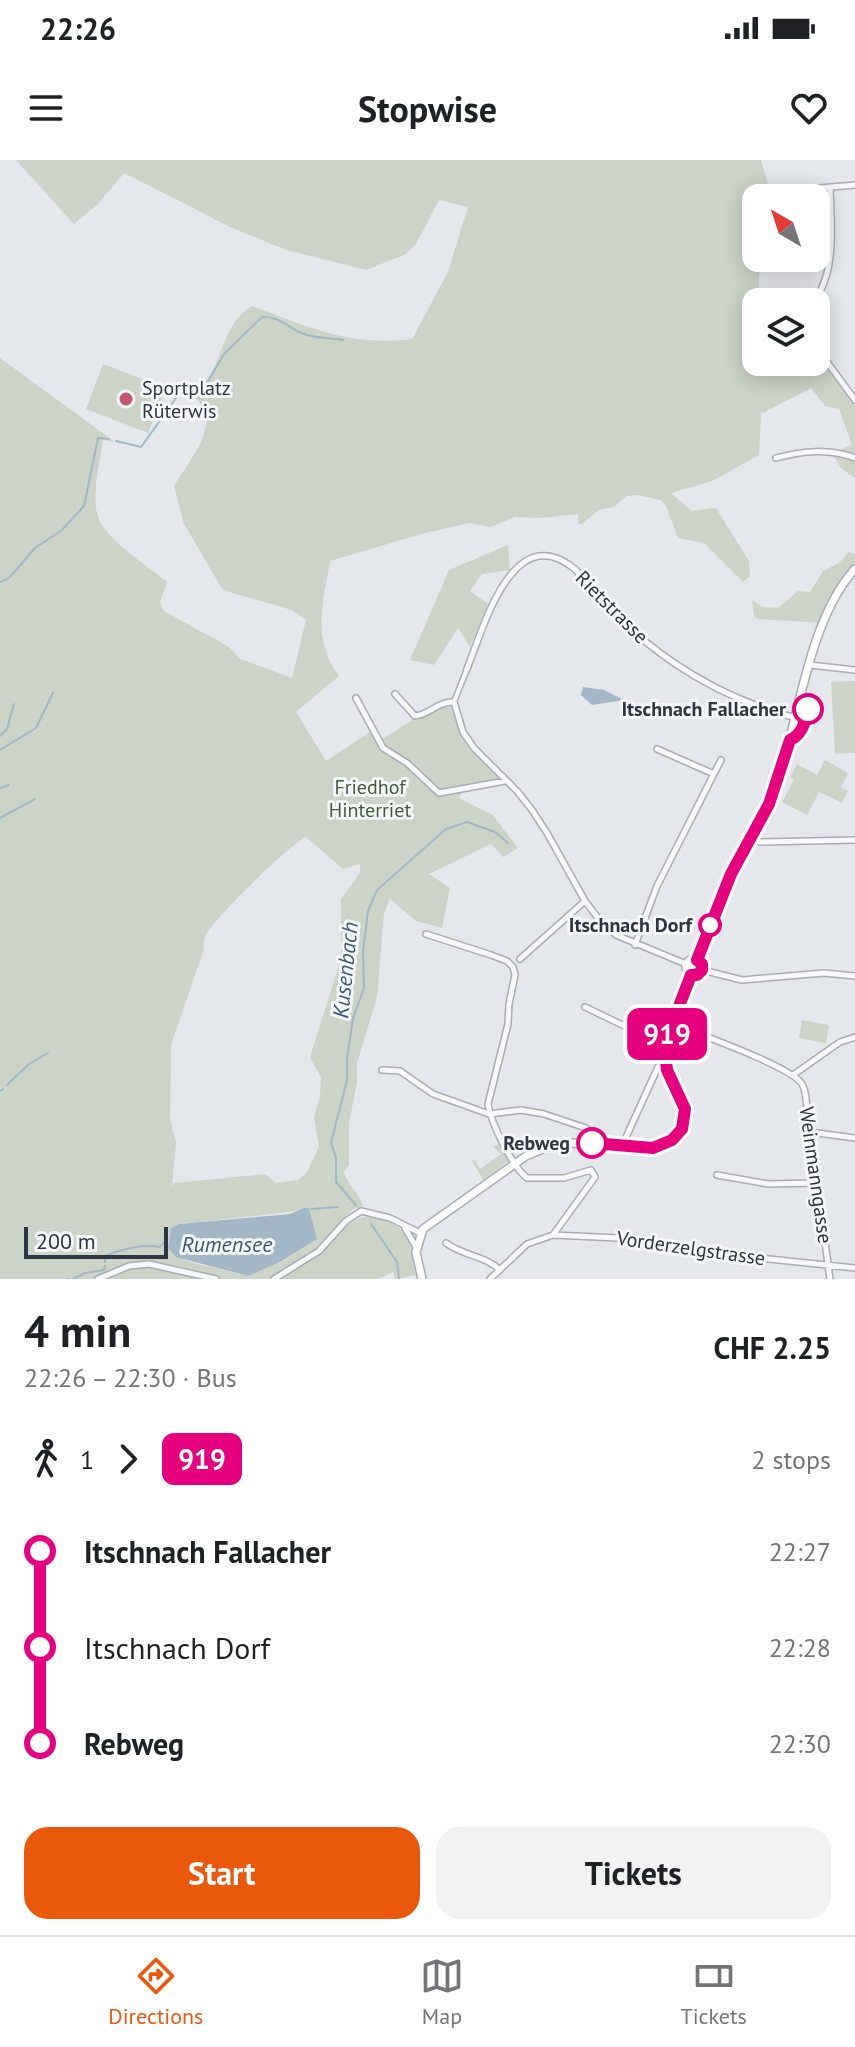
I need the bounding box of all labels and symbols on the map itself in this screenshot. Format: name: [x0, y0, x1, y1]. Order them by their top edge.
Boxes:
north arrow: [742, 184, 830, 272]
place label: Sportplatz Rüterwis: [142, 375, 231, 424]
marker: Sportplatz Rüterwis: [117, 390, 135, 408]
street label: Rietstrasse: [570, 565, 654, 649]
marker: Itschnach Fallacher: [793, 694, 823, 724]
place label: Itschnach Fallacher: [621, 696, 786, 722]
park label: Friedhof Hinterriet: [329, 774, 411, 823]
place label: Itschnach Dorf: [569, 912, 694, 938]
marker: Itschnach Dorf: [699, 914, 721, 936]
water label: Kusenbach: [326, 920, 364, 1020]
line badge: 919: [621, 1008, 713, 1060]
street label: Weinmanngasse: [794, 1105, 838, 1245]
marker: Rebweg: [577, 1128, 607, 1158]
place label: Rebweg: [503, 1130, 570, 1156]
scale bar: [24, 1223, 168, 1259]
street label: Vorderzelgstrasse: [614, 1225, 767, 1271]
water label: Rumensee: [182, 1230, 273, 1258]

